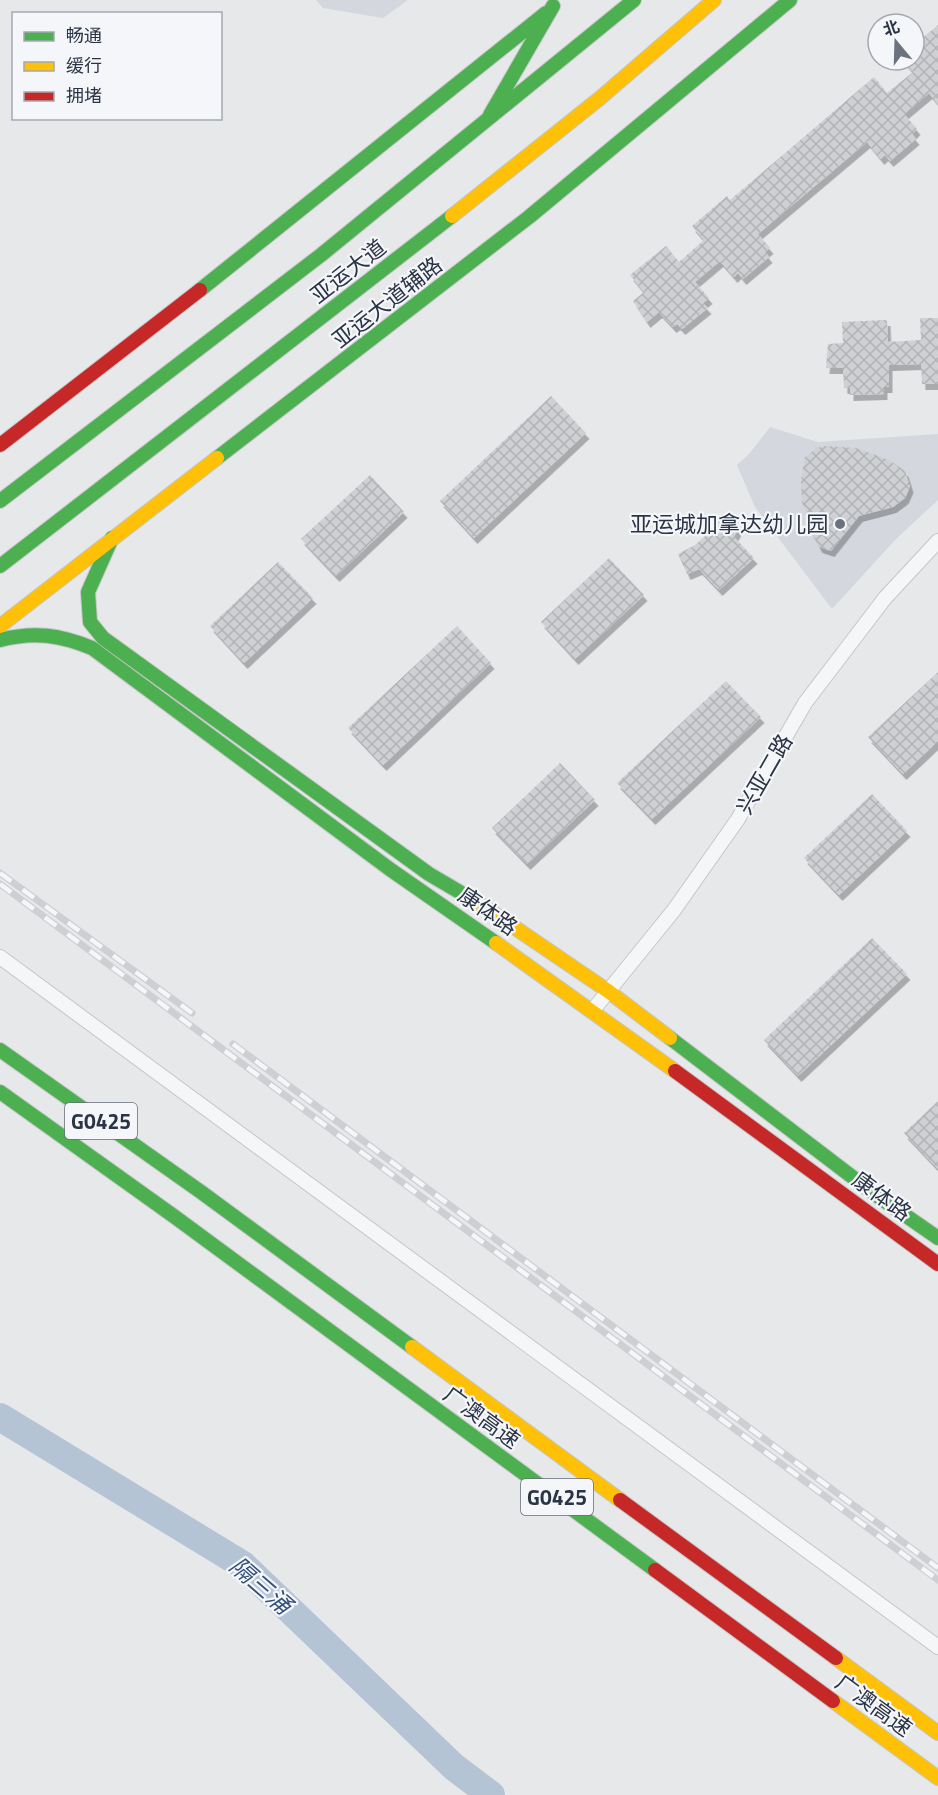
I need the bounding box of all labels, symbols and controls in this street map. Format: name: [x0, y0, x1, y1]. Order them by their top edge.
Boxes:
legend: [12, 12, 222, 120]
north arrow: [866, 12, 926, 72]
text: 北: [880, 14, 903, 42]
text: 畅通: [66, 22, 102, 49]
text: 缓行: [66, 52, 102, 79]
text: 拥堵: [66, 82, 102, 109]
street label: 亚运大道: [303, 231, 393, 311]
street label: 亚运大道辅路: [325, 248, 449, 356]
place label: 亚运城加拿达幼儿园: [630, 507, 828, 541]
marker: 亚运城加拿达幼儿园: [833, 517, 847, 531]
street label: 兴亚二路: [727, 727, 801, 821]
street label: 康体路: [451, 878, 525, 944]
road number: G0425: [65, 1103, 137, 1139]
street label: 康体路: [845, 1163, 919, 1229]
street label: 广澳高速: [436, 1377, 528, 1457]
road number: G0425: [521, 1479, 593, 1515]
water label: 隔三涌: [222, 1548, 302, 1624]
street label: 广澳高速: [828, 1665, 920, 1745]

